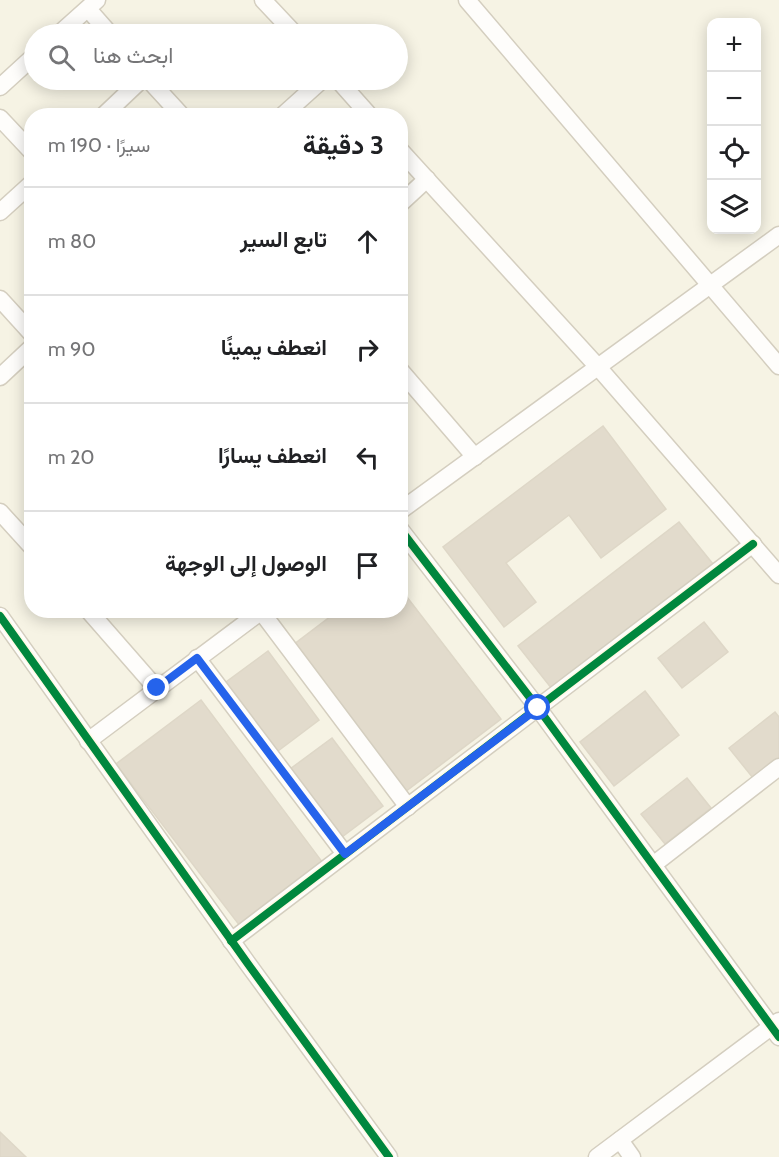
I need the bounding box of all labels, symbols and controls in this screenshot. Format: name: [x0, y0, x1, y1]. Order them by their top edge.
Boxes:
map controls: [707, 18, 761, 234]
button: +: [707, 18, 761, 72]
search box: [24, 24, 408, 90]
icon: search: [45, 41, 78, 74]
text: ابحث هنا: [93, 42, 173, 69]
button: −: [707, 72, 761, 126]
button: locate: [707, 126, 761, 180]
text: 3 دقيقة: [303, 129, 384, 161]
text: سيرًا · 190 m: [48, 133, 150, 157]
button: layers: [707, 180, 761, 234]
icon: ahead: [351, 225, 384, 258]
text: تابع السير: [240, 226, 327, 253]
text: 80 m: [48, 229, 96, 253]
icon: right: [351, 333, 384, 366]
text: انعطف يمينًا: [221, 334, 327, 361]
text: 90 m: [48, 337, 95, 361]
icon: left: [351, 441, 384, 474]
text: انعطف يسارًا: [218, 442, 327, 469]
text: 20 m: [48, 445, 95, 469]
icon: arrive: [351, 549, 384, 582]
text: الوصول إلى الوجهة: [165, 550, 327, 577]
route end: [143, 674, 169, 700]
route start: [524, 694, 550, 720]

